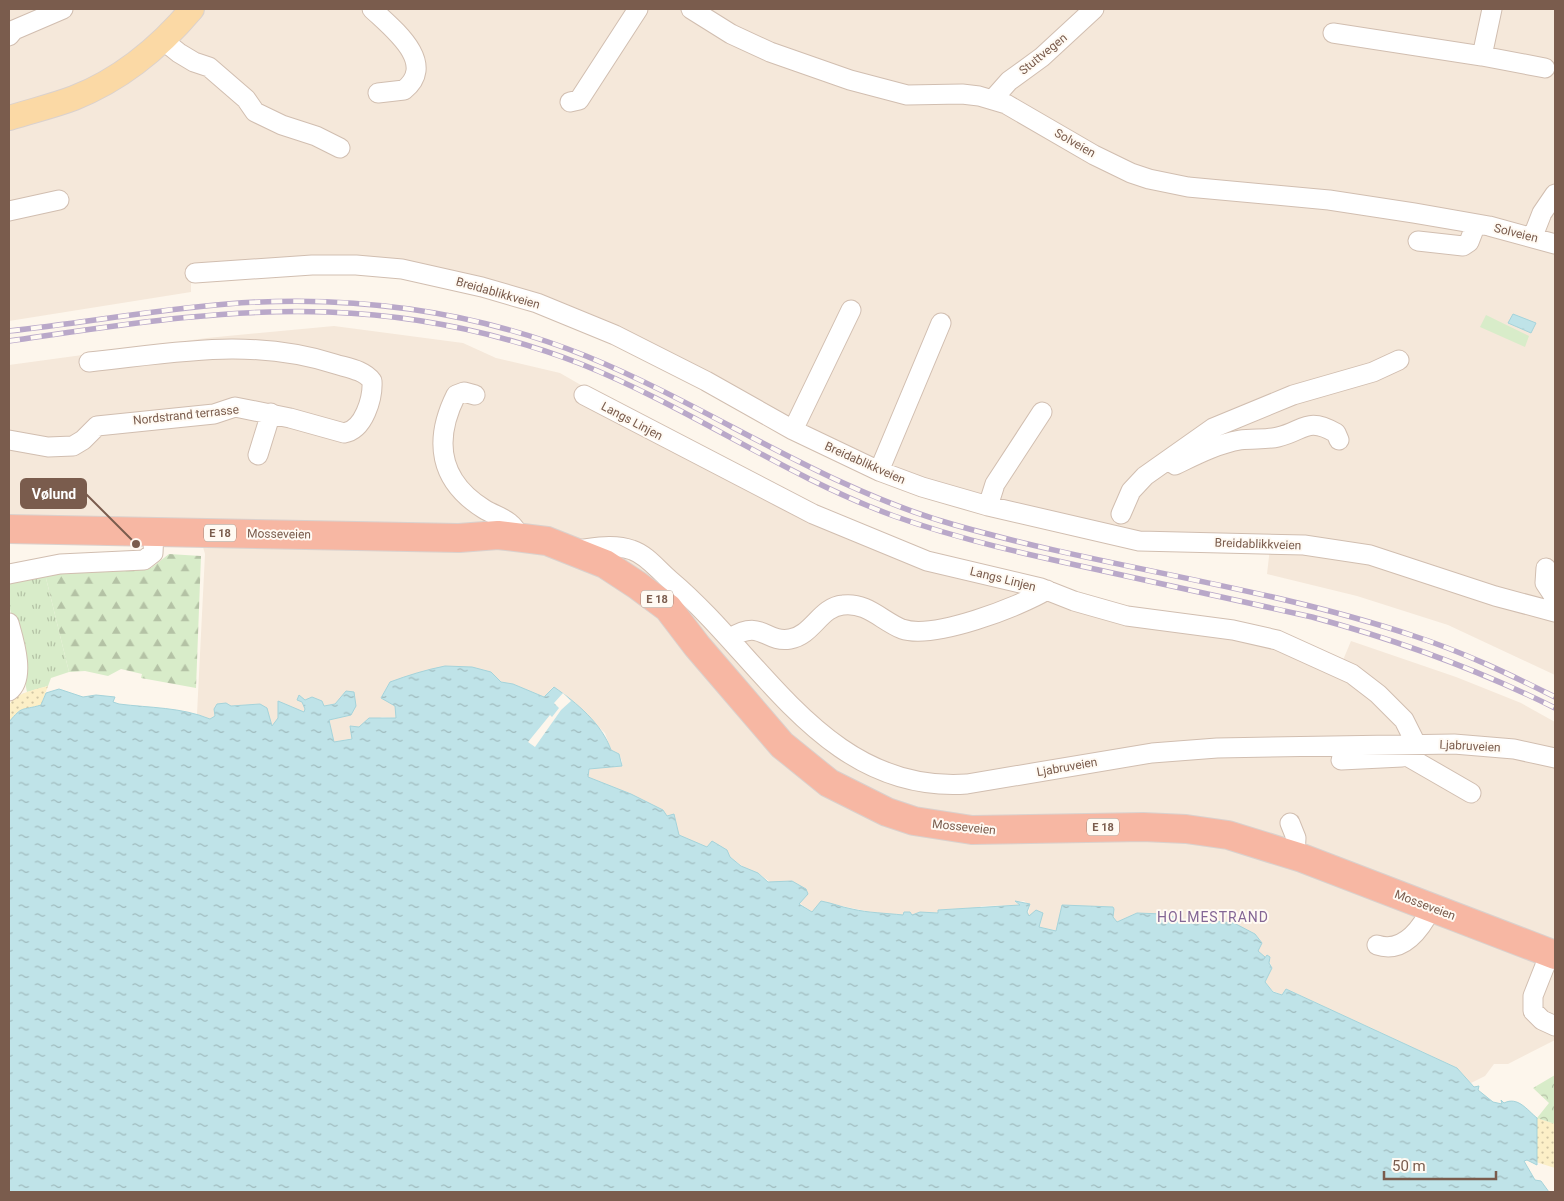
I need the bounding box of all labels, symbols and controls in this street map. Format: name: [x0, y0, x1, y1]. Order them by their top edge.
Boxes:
street label: Stuttvegen: [1016, 31, 1070, 77]
street label: Solveien: [1052, 126, 1098, 160]
street label: Solveien: [1493, 221, 1539, 245]
street label: Breidablikkveien: [454, 274, 542, 312]
street label: Langs Linjen: [599, 399, 665, 443]
street label: Nordstrand terrasse: [132, 402, 240, 428]
street label: Breidablikkveien: [823, 439, 907, 487]
callout: Vølund: [21, 479, 86, 508]
text: Vølund: [32, 486, 76, 502]
road number: E 18: [204, 524, 236, 542]
street label: Mosseveien: [247, 526, 311, 542]
street label: Breidablikkveien: [1214, 535, 1302, 553]
street label: Langs Linjen: [969, 564, 1037, 594]
road number: E 18: [641, 590, 673, 608]
street label: Ljabruveien: [1439, 737, 1501, 755]
street label: Ljabruveien: [1036, 755, 1098, 779]
street label: Mosseveien: [931, 817, 997, 837]
road number: E 18: [1087, 819, 1119, 836]
street label: Mosseveien: [1393, 887, 1457, 923]
district label: HOLMESTRAND: [1157, 909, 1269, 925]
scale bar: [1384, 1148, 1496, 1180]
text: 50 m: [1392, 1157, 1426, 1175]

